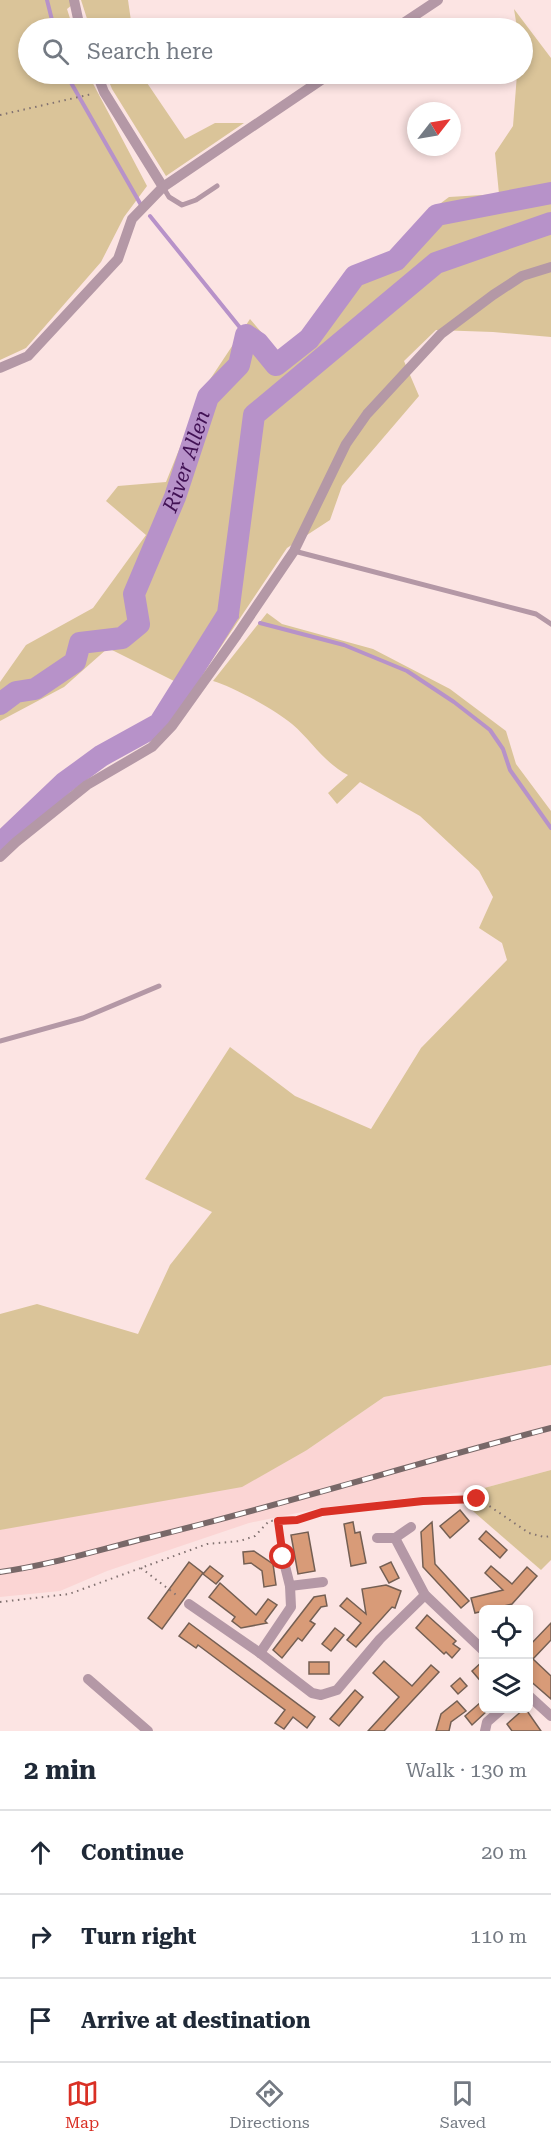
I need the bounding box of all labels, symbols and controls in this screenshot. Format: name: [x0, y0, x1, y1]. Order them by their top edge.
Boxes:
search box: [18, 18, 533, 84]
icon: search: [39, 35, 72, 68]
text: Search here: [87, 39, 213, 64]
north arrow: [407, 102, 461, 156]
water label: River Allen: [158, 407, 215, 517]
route end: [463, 1485, 489, 1511]
route start: [269, 1543, 295, 1569]
map controls: [479, 1605, 533, 1713]
button: locate: [479, 1605, 533, 1659]
button: layers: [479, 1659, 533, 1713]
text: 2 min: [24, 1755, 96, 1785]
text: Walk · 130 m: [406, 1758, 527, 1782]
icon: ahead: [24, 1836, 57, 1869]
text: Continue: [81, 1840, 184, 1865]
text: 20 m: [481, 1840, 527, 1864]
icon: right: [24, 1920, 57, 1953]
text: Turn right: [81, 1924, 196, 1949]
text: 110 m: [470, 1924, 527, 1948]
icon: arrive: [24, 2004, 57, 2037]
text: Arrive at destination: [81, 2008, 310, 2033]
tab: Map: [65, 2077, 99, 2132]
tab: Directions: [229, 2077, 310, 2132]
tab: Saved: [440, 2077, 486, 2132]

